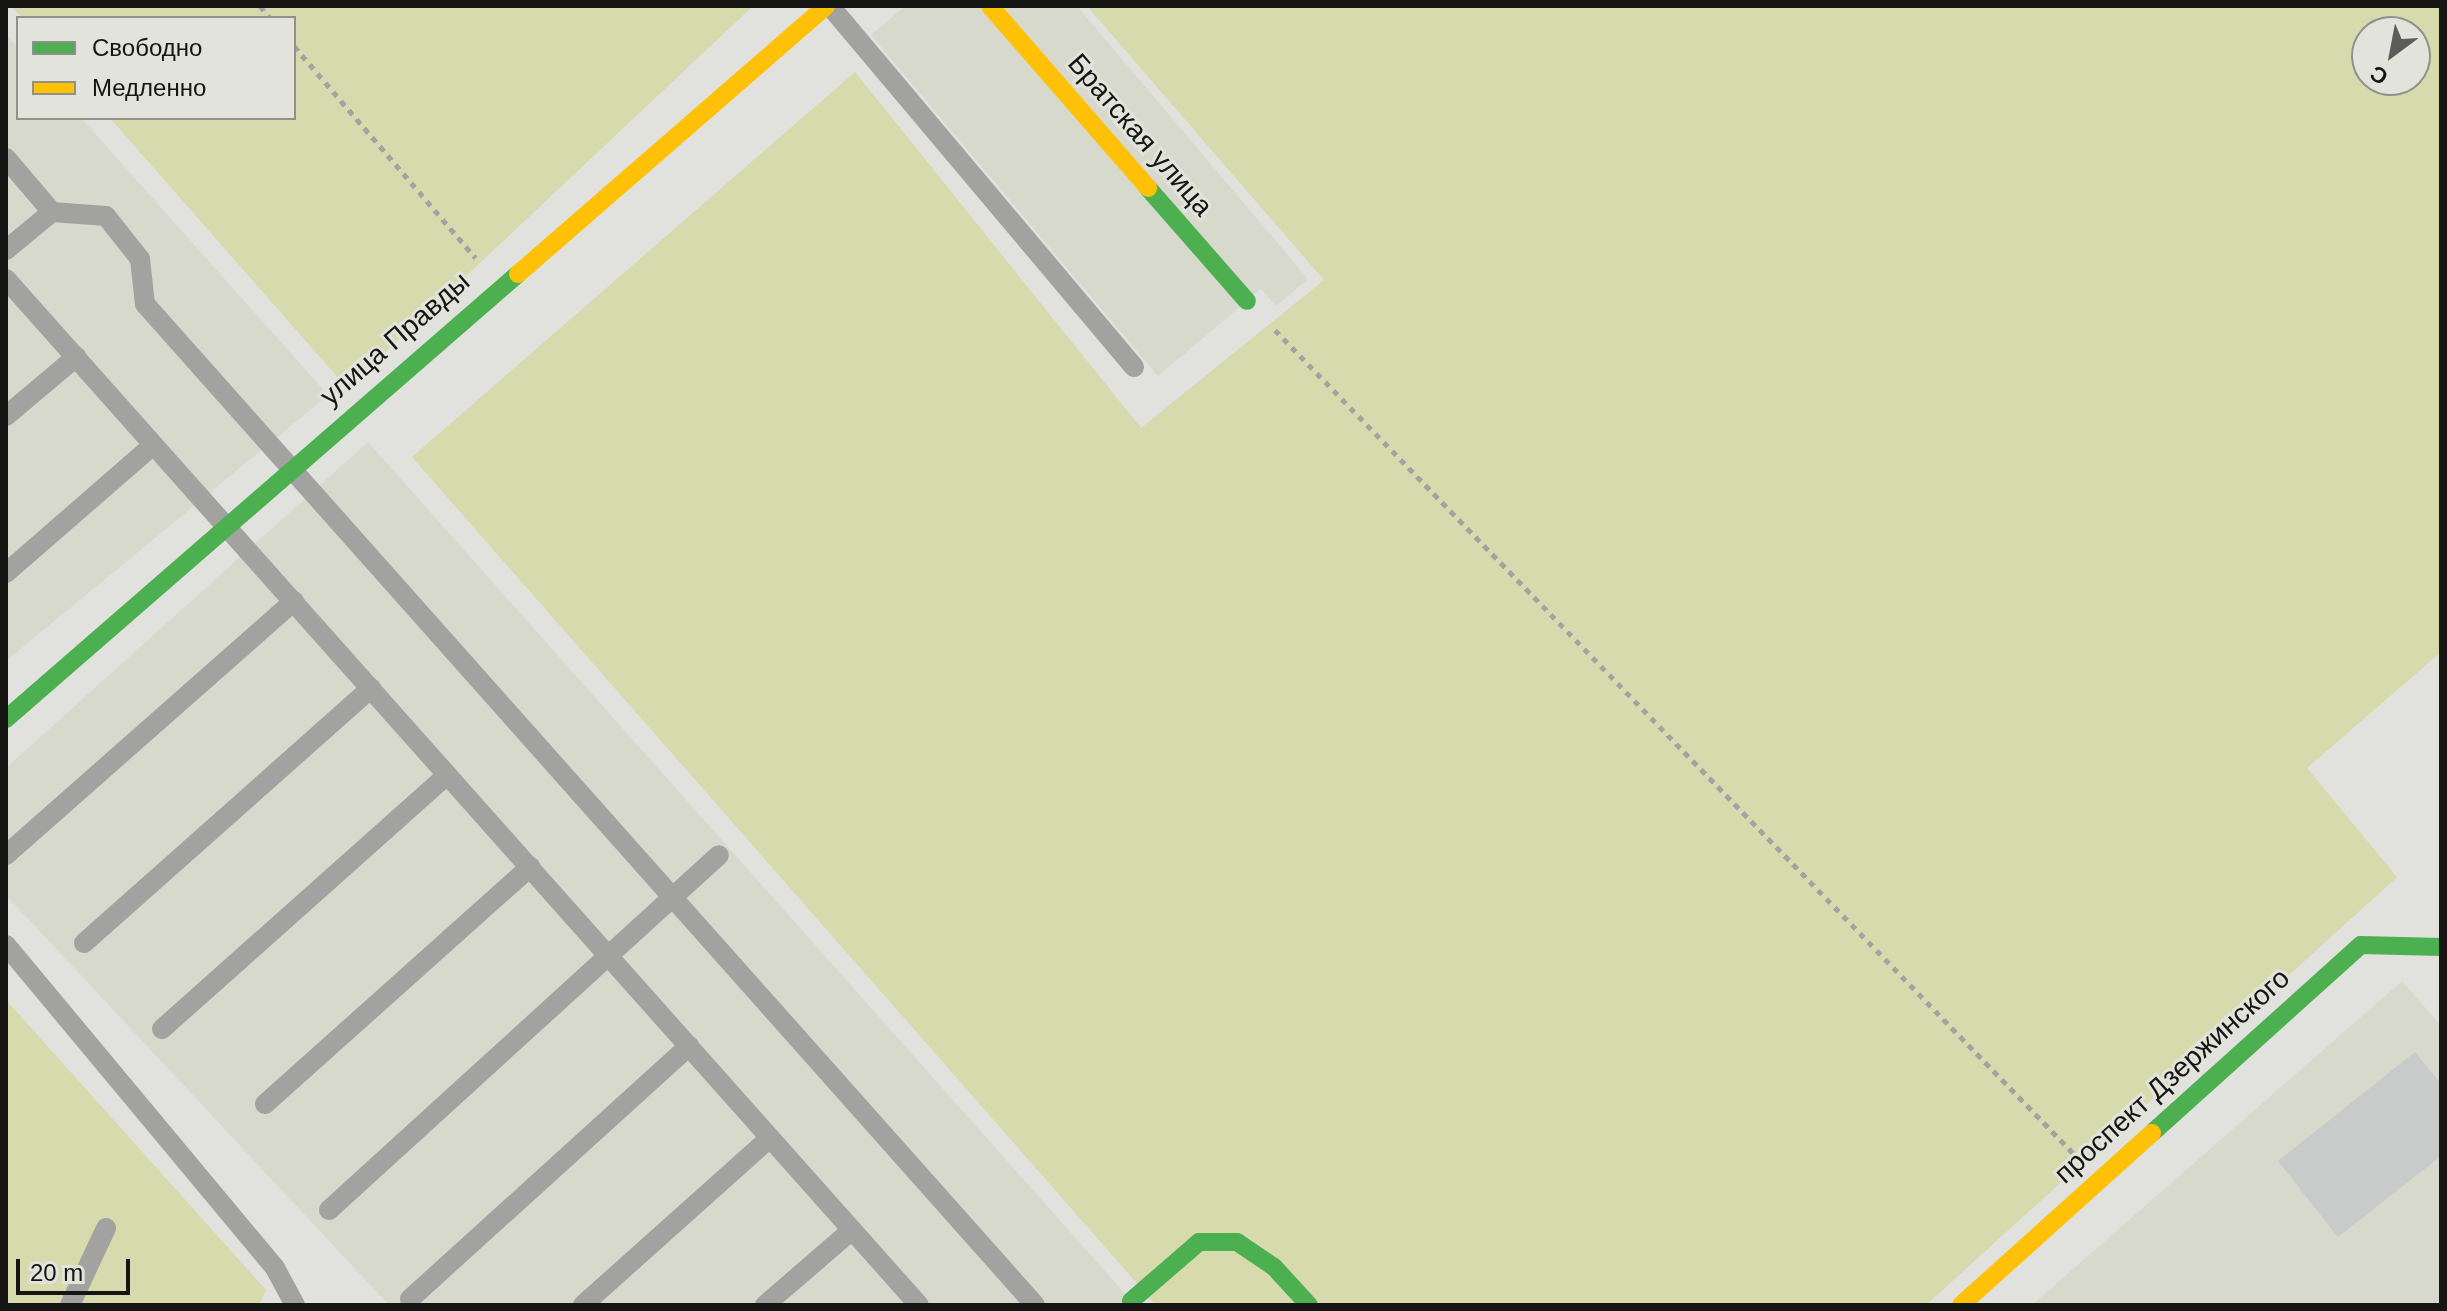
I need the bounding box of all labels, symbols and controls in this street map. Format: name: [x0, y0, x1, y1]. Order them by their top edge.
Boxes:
legend: [16, 16, 296, 120]
north arrow: [2351, 16, 2431, 96]
text: Свободно: [92, 34, 202, 61]
street label: Братская улица: [1060, 47, 1220, 223]
text: С: [2366, 60, 2392, 90]
text: Медленно: [92, 74, 206, 101]
street label: улица Правды: [313, 265, 477, 413]
street label: проспект Дзержинского: [2047, 962, 2297, 1190]
scale bar: [20, 1243, 134, 1293]
text: 20 m: [30, 1259, 83, 1286]

